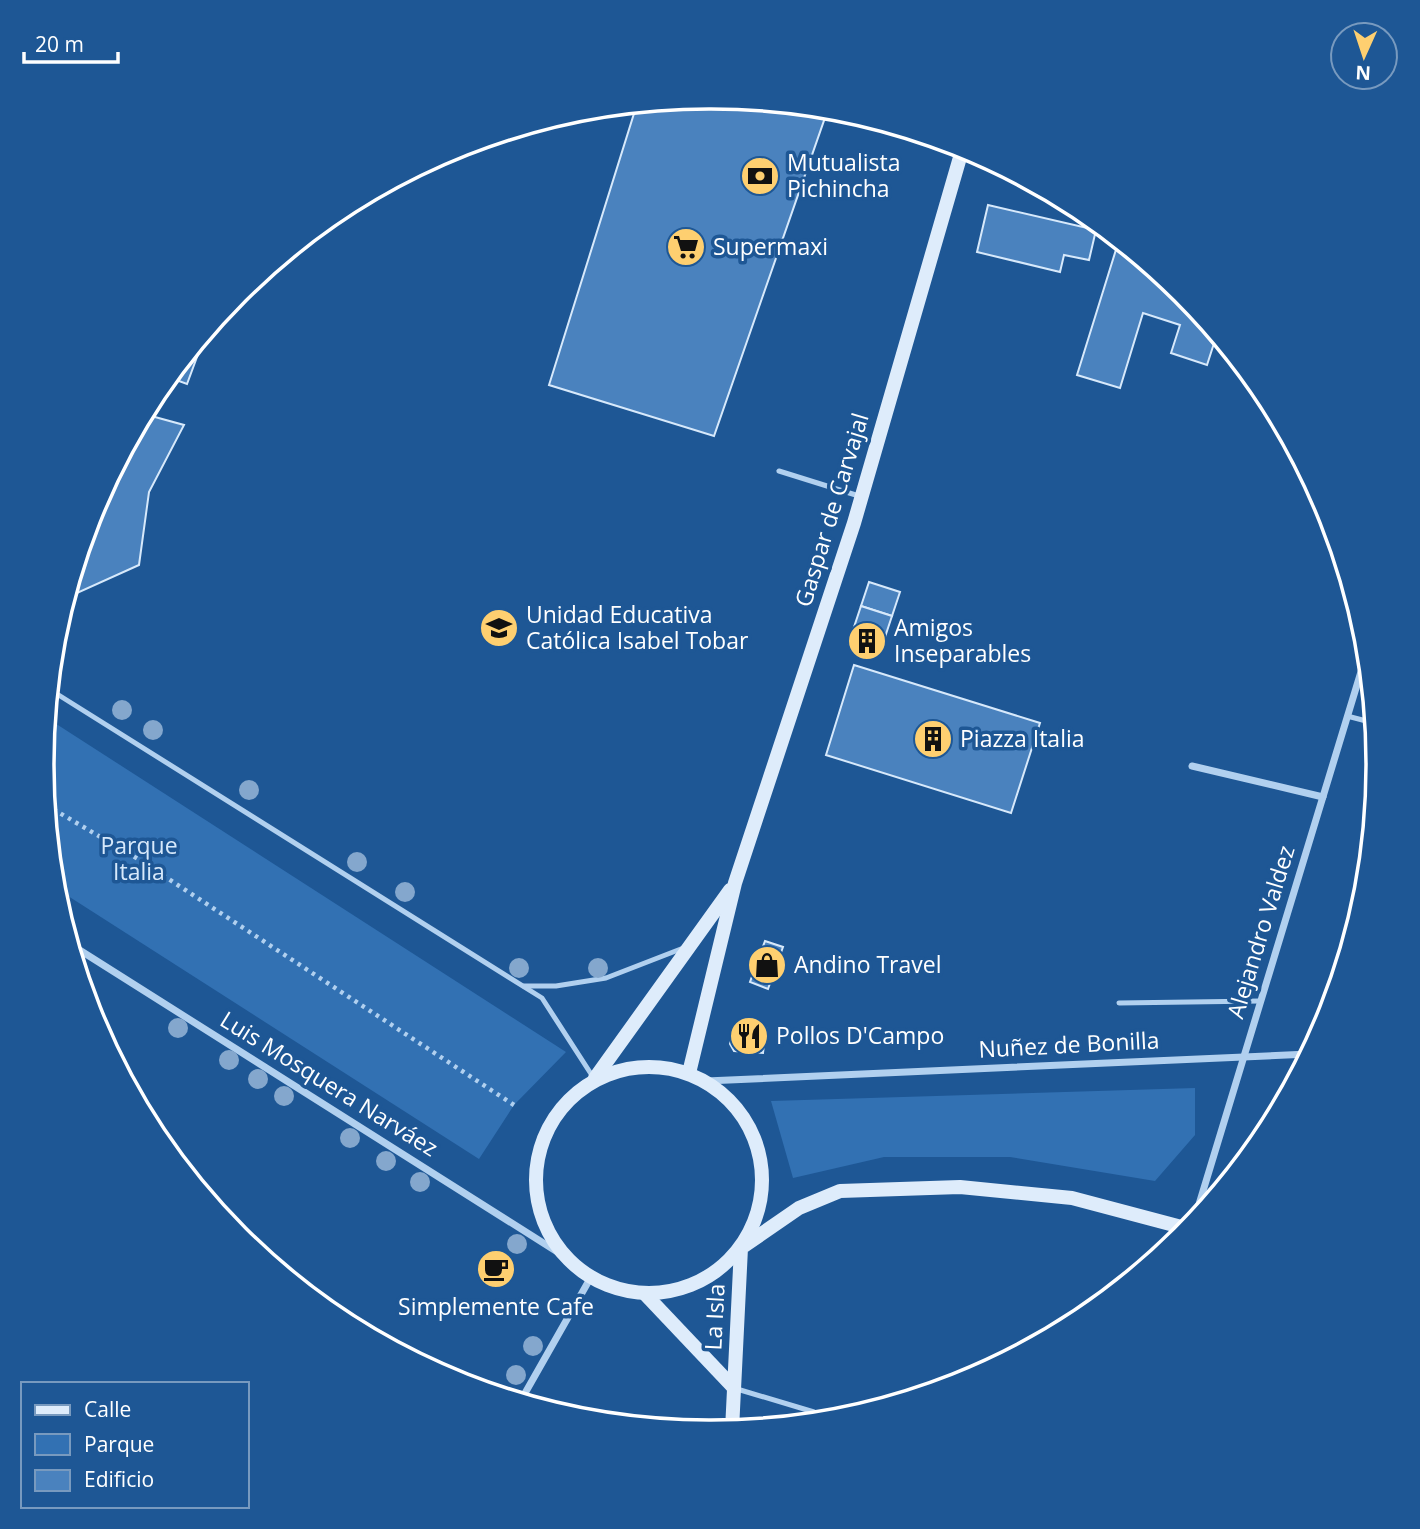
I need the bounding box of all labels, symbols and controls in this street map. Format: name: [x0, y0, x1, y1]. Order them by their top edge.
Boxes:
scale bar: [24, 21, 119, 65]
north arrow: [1329, 21, 1399, 91]
text: 20 m: [35, 30, 84, 58]
text: N: [1355, 60, 1372, 86]
place label: Mutualista Pichincha: [787, 146, 900, 204]
bank icon: Mutualista Pichincha: [739, 155, 781, 197]
supermarket icon: Supermaxi: [665, 226, 707, 268]
place label: Supermaxi: [713, 230, 828, 262]
street label: Gaspar de Carvajal: [786, 409, 876, 610]
place label: Unidad Educativa Católica Isabel Tobar: [526, 598, 749, 656]
school or university icon: Unidad Educativa Católica Isabel Tobar: [478, 607, 520, 649]
place label: Amigos Inseparables: [894, 611, 1031, 669]
building icon: Amigos Inseparables: [846, 620, 888, 662]
building icon: Piazza Italia: [912, 718, 954, 760]
place label: Piazza Italia: [960, 722, 1085, 754]
park label: Parque Italia: [100, 829, 178, 887]
street label: Alejandro Valdez: [1219, 841, 1302, 1022]
shop icon: Andino Travel: [746, 944, 788, 986]
place label: Andino Travel: [794, 948, 942, 980]
street label: Luis Mosquera Narváez: [215, 1003, 444, 1163]
restaurant icon: Pollos D'Campo: [728, 1015, 770, 1057]
place label: Pollos D'Campo: [776, 1019, 944, 1051]
street label: Nuñez de Bonilla: [978, 1023, 1160, 1065]
cafe icon: Simplemente Cafe: [475, 1248, 517, 1290]
street label: La Isla: [696, 1283, 732, 1351]
place label: Simplemente Cafe: [398, 1290, 594, 1322]
legend: [21, 1382, 248, 1508]
text: Calle: [84, 1395, 131, 1423]
text: Parque: [84, 1430, 154, 1458]
text: Edificio: [84, 1465, 154, 1493]

